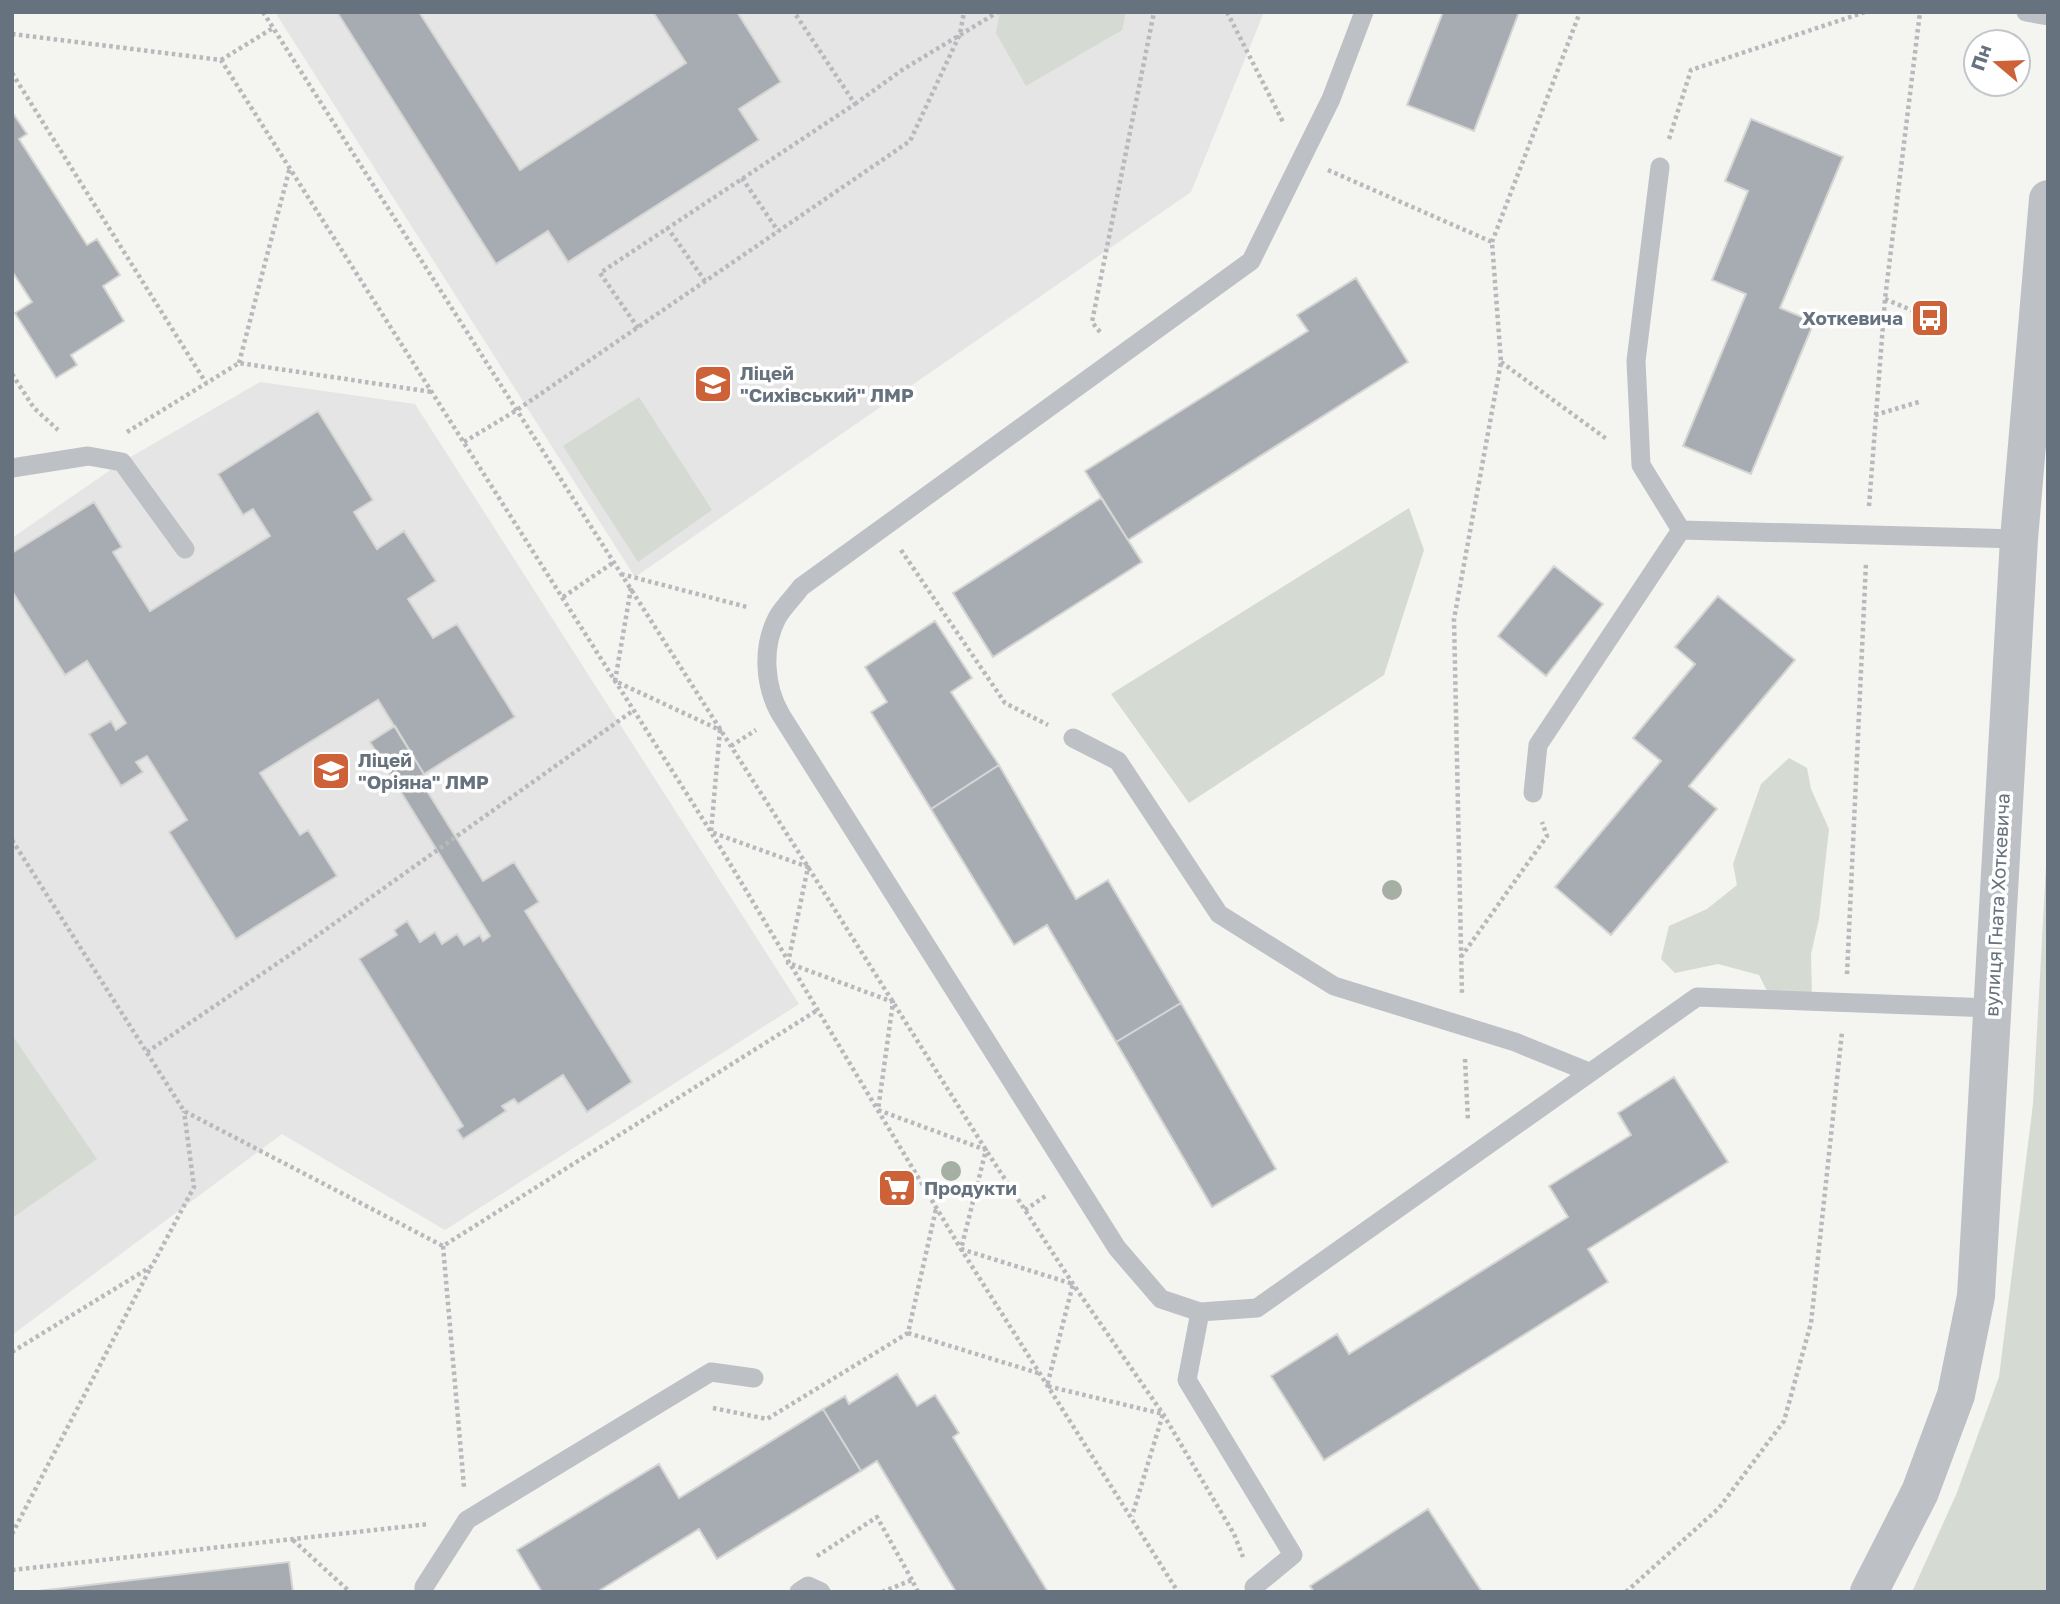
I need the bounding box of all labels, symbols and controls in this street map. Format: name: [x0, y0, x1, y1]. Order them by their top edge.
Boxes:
north arrow: [1962, 28, 2032, 98]
text: Пн: [1965, 41, 1996, 73]
bus stop icon: Хоткевича: [1909, 297, 1951, 339]
place label: Хоткевича: [1802, 306, 1903, 329]
place label: Ліцей "Сихівський" ЛМР: [740, 361, 914, 406]
school or university icon: Ліцей "Сихівський" ЛМР: [692, 363, 734, 405]
place label: Ліцей "Оріяна" ЛМР: [358, 748, 489, 793]
school or university icon: Ліцей "Оріяна" ЛМР: [310, 750, 352, 792]
street label: вулиця Гната Хоткевича: [1979, 793, 2014, 1017]
supermarket icon: Продукти: [876, 1167, 918, 1209]
place label: Продукти: [924, 1176, 1017, 1199]

